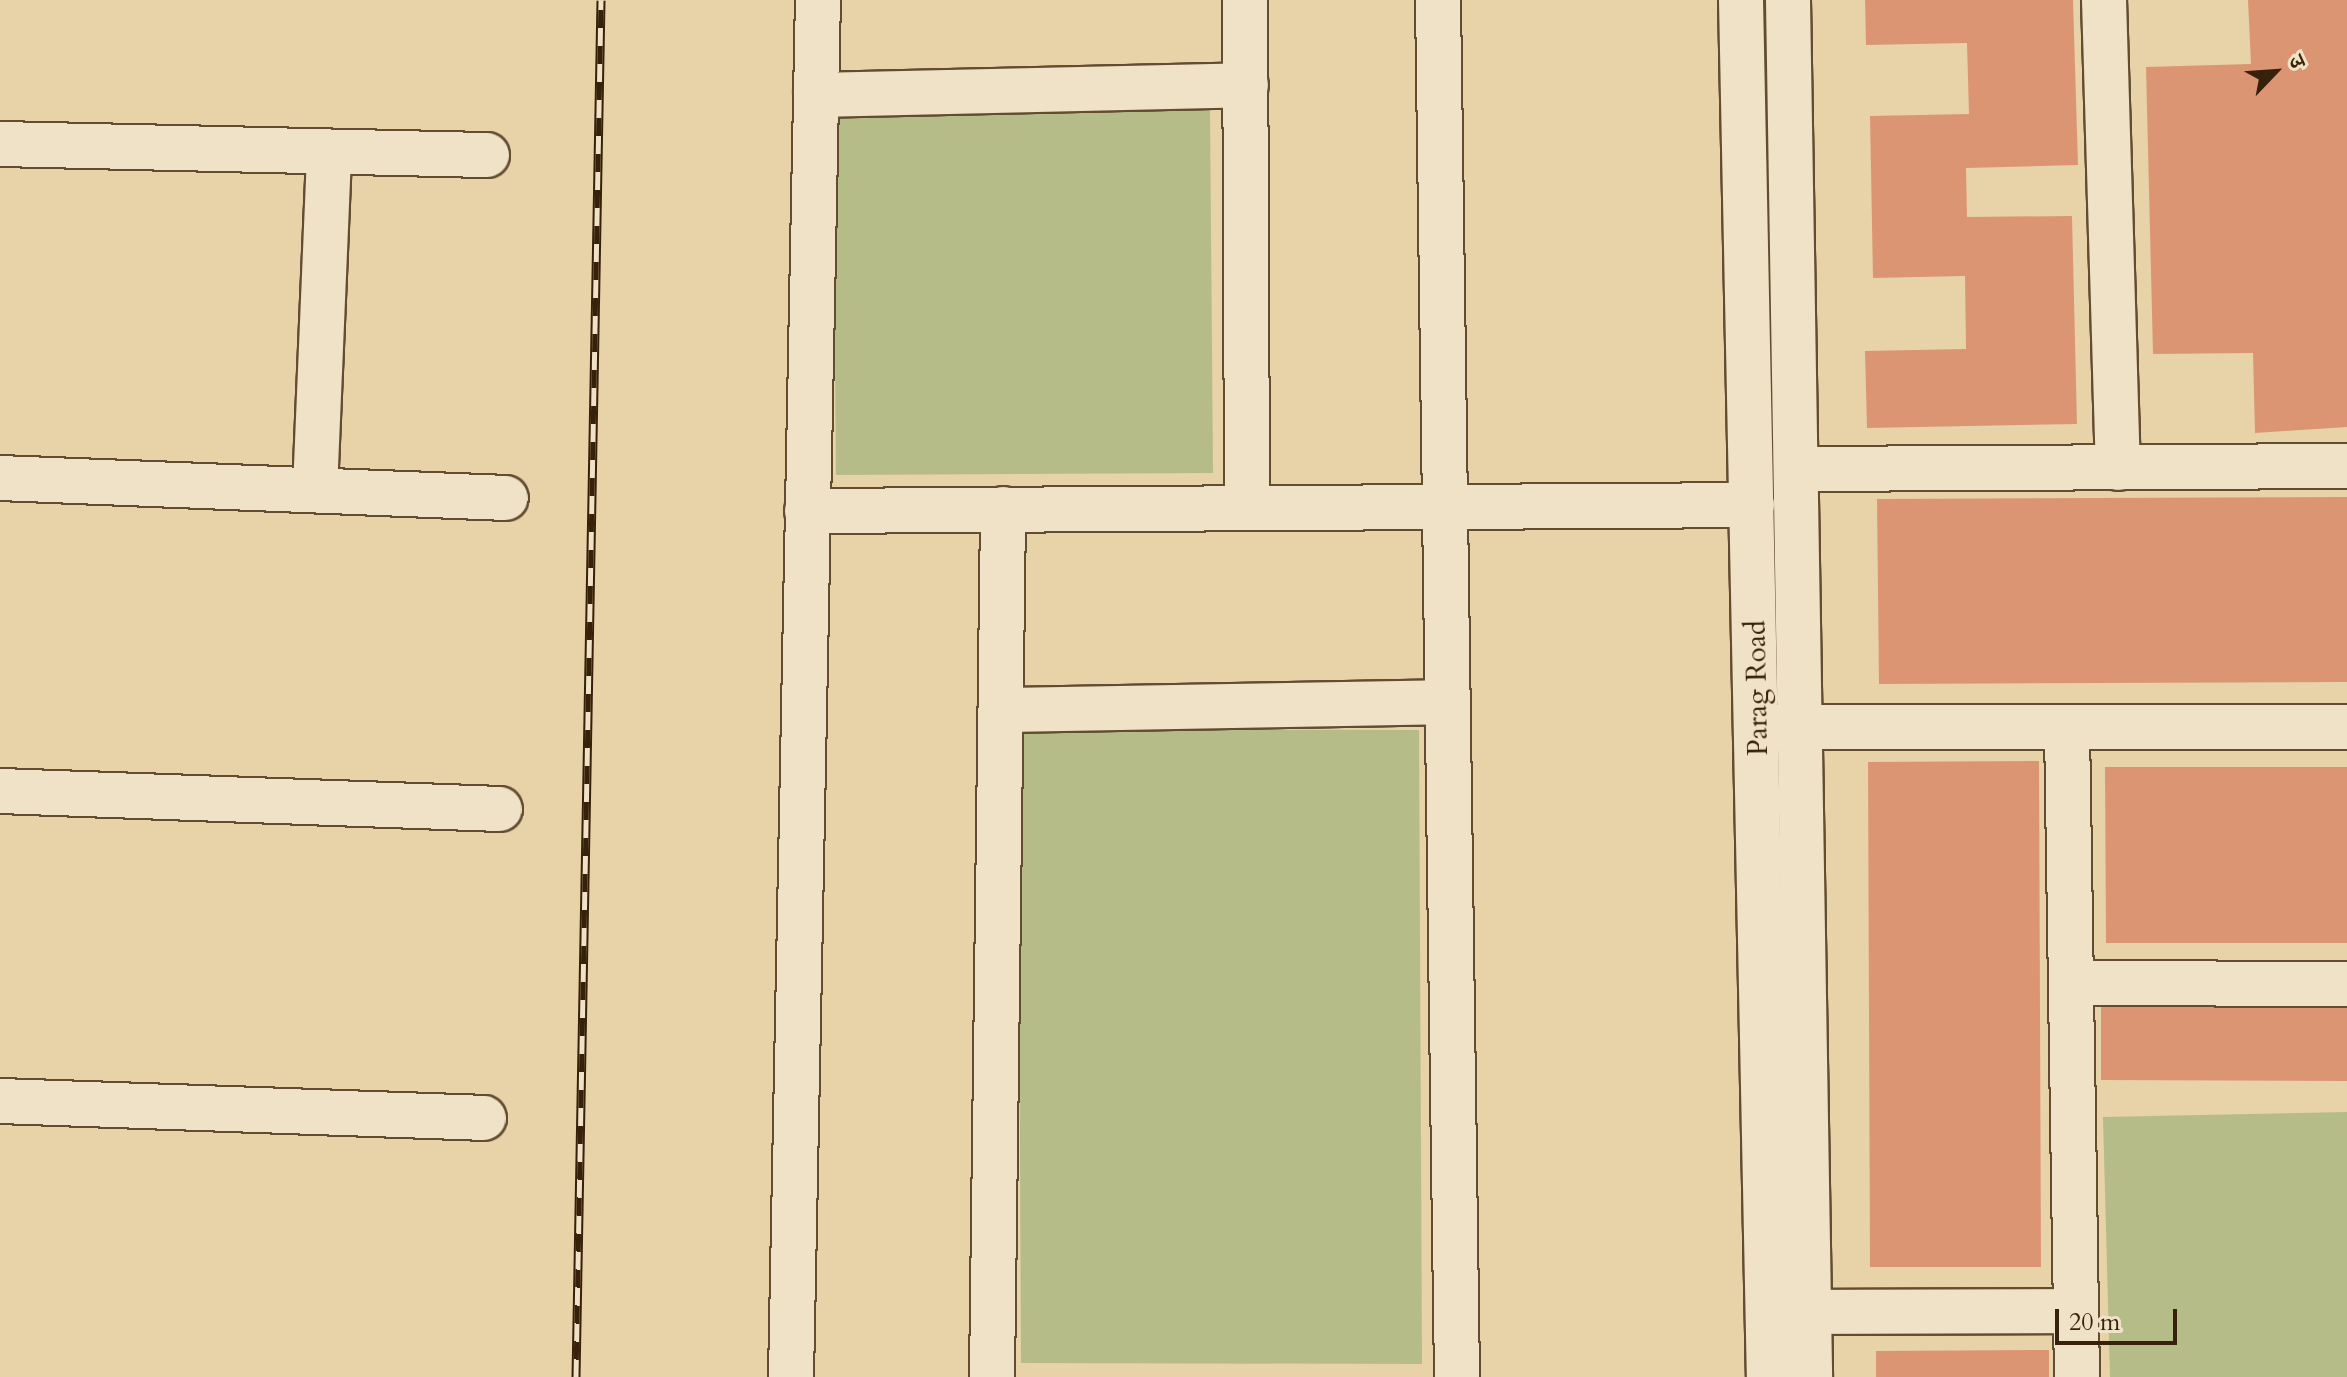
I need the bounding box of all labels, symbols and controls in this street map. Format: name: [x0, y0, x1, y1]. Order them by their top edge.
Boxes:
north arrow: [2235, 32, 2315, 112]
text: उ: [2281, 50, 2313, 73]
street label: Parag Road: [1739, 620, 1775, 756]
scale bar: [2059, 1293, 2181, 1343]
text: 20 m: [2069, 1306, 2120, 1339]

